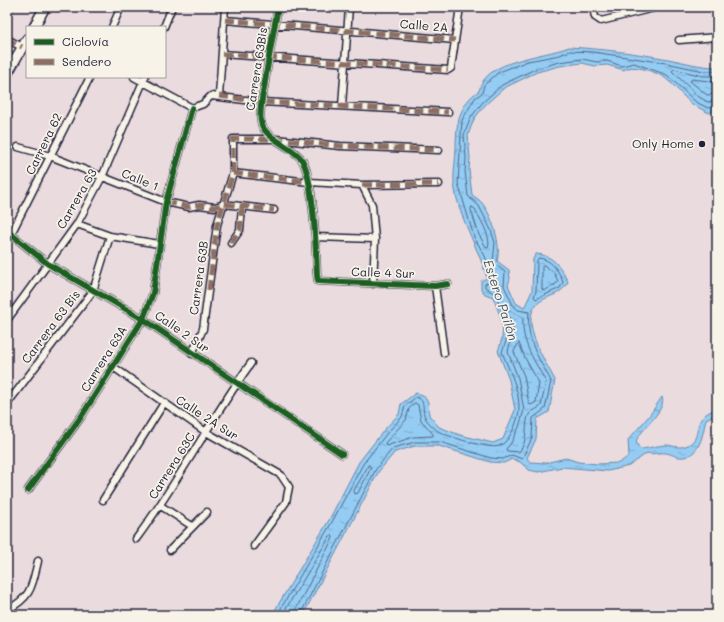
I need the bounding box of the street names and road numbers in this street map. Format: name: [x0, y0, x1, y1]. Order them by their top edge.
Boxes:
street label: Calle 2A: [399, 15, 449, 35]
street label: Carrera 63Bis: [242, 26, 271, 112]
street label: Carrera 62: [21, 110, 65, 177]
street label: Calle 1: [119, 164, 161, 194]
street label: Carrera 63: [52, 165, 100, 232]
street label: Carrera 63B: [185, 240, 211, 316]
street label: Calle 4 Sur: [351, 263, 415, 281]
street label: Carrera 63 Bis: [17, 286, 83, 366]
street label: Calle 2 Sur: [152, 306, 213, 356]
street label: Carrera 63A: [76, 322, 130, 395]
street label: Calle 2A Sur: [173, 391, 242, 443]
street label: Carrera 63C: [144, 429, 198, 502]

